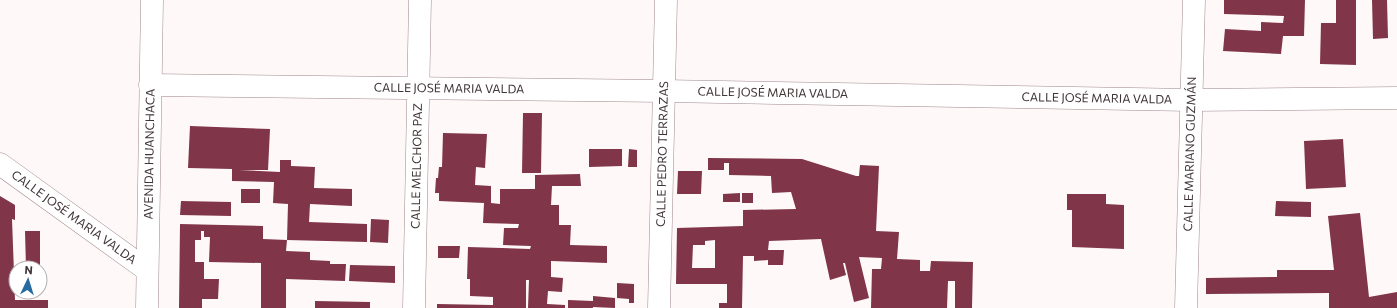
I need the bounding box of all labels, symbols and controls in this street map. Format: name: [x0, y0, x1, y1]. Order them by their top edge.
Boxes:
street label: CALLE MARIANO GUZMÁN: [1180, 76, 1198, 232]
street label: CALLE JOSÉ MARIA VALDA: [374, 80, 524, 95]
street label: CALLE PEDRO TERRAZAS: [653, 81, 670, 227]
street label: CALLE JOSÉ MARIA VALDA: [698, 84, 848, 100]
street label: AVENIDA HUANCHACA: [140, 89, 157, 219]
street label: CALLE JOSÉ MARIA VALDA: [1022, 89, 1172, 106]
street label: CALLE MELCHOR PAZ: [408, 103, 424, 229]
street label: CALLE JOSÉ MARIA VALDA: [9, 167, 140, 266]
north arrow: [8, 260, 48, 300]
text: N: [24, 263, 33, 276]

